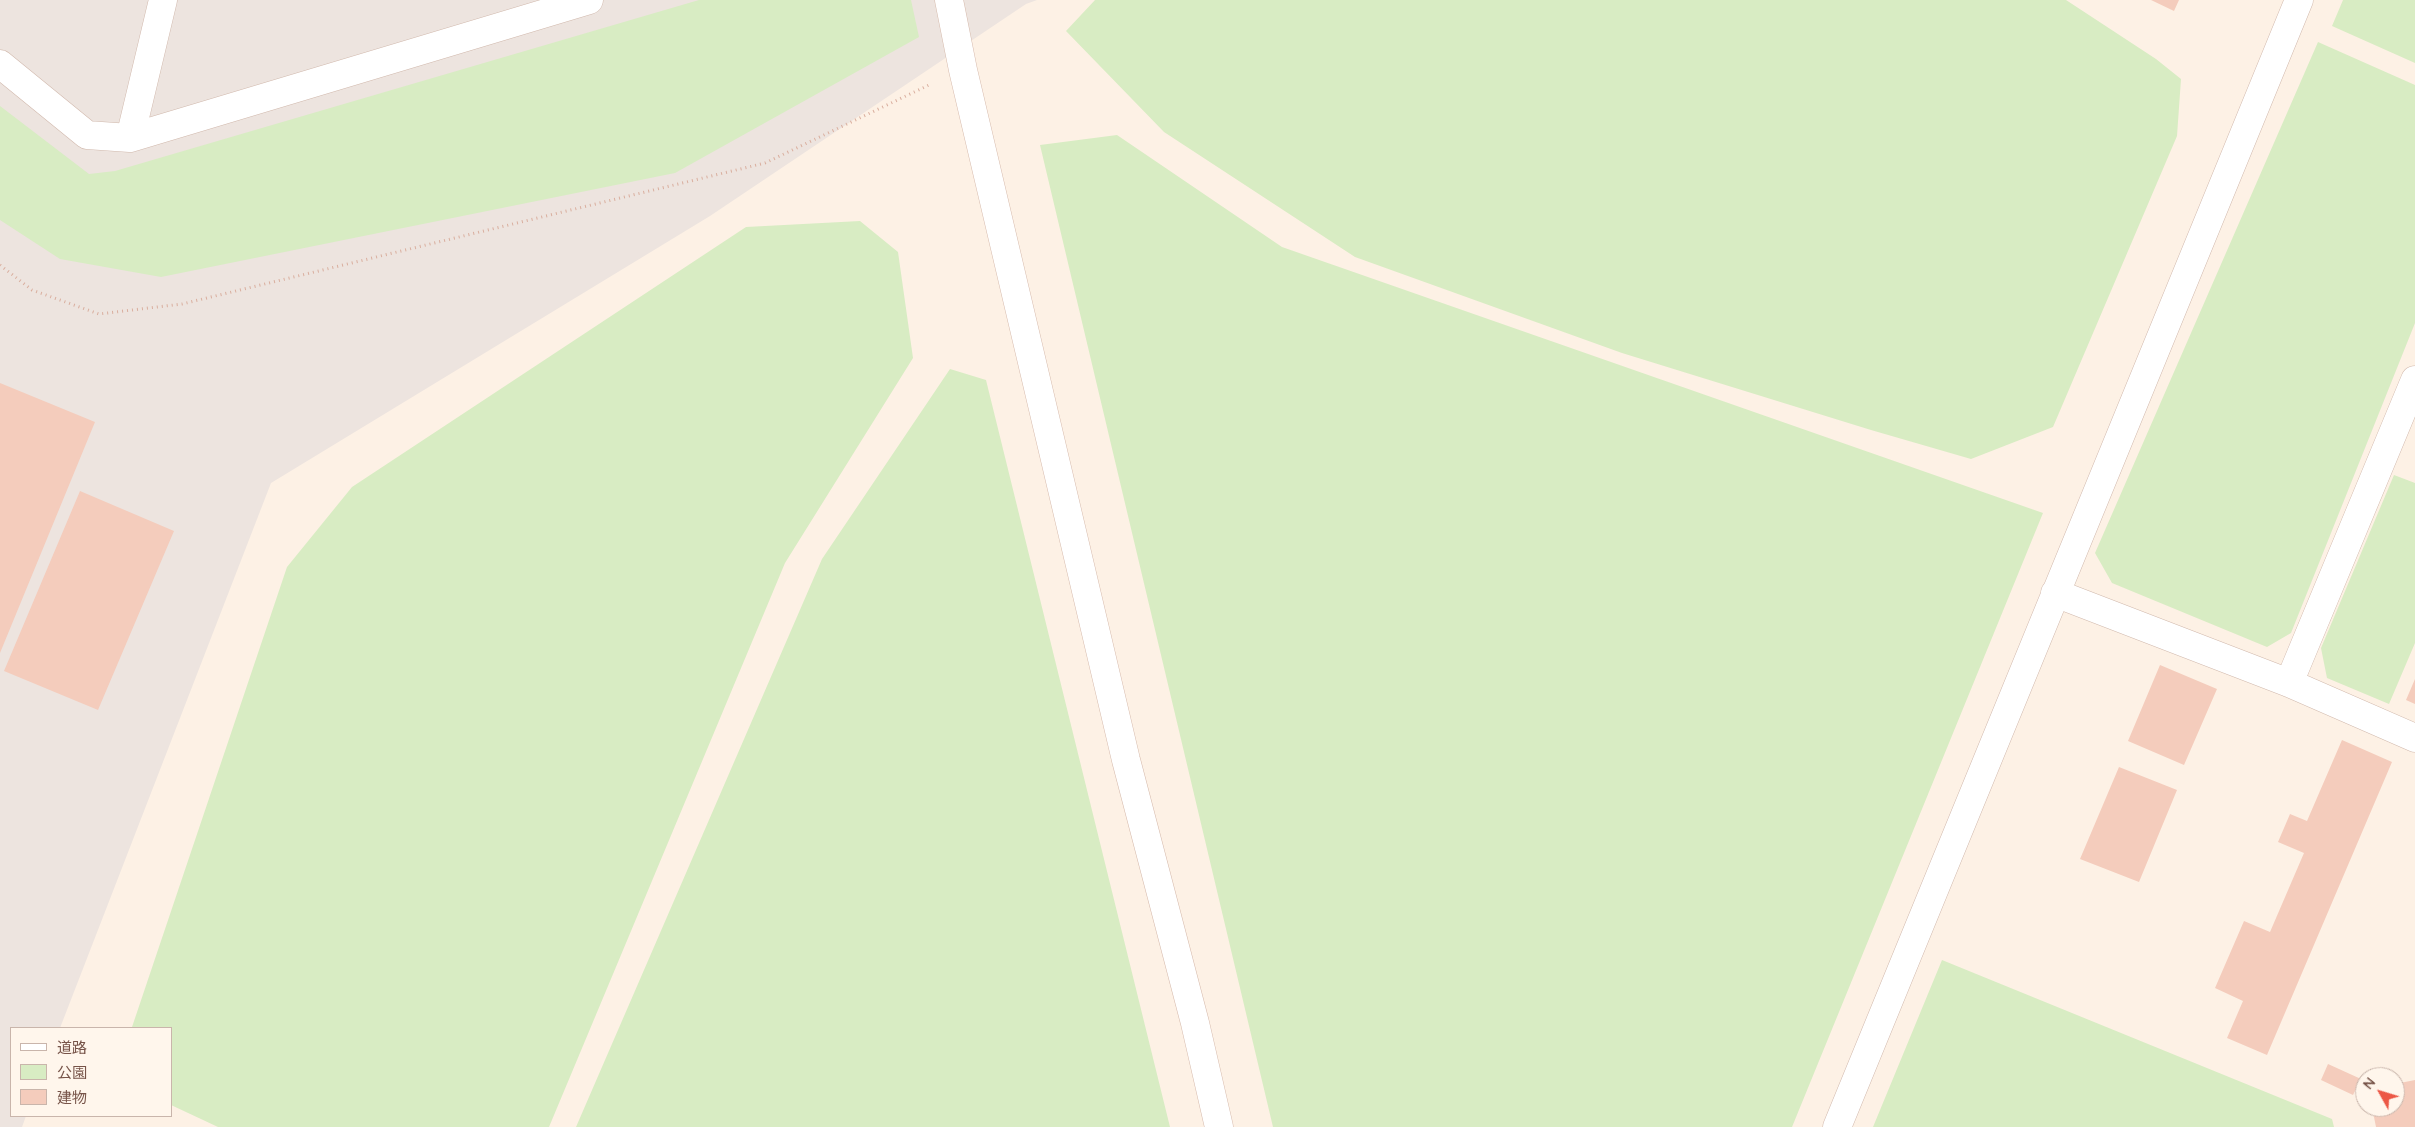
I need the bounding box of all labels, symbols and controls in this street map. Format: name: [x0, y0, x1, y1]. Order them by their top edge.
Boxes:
legend: [10, 1027, 172, 1117]
text: 道路: [57, 1038, 87, 1057]
text: 公園: [57, 1063, 87, 1082]
north arrow: [2355, 1067, 2405, 1117]
text: N: [2359, 1074, 2379, 1093]
text: 建物: [57, 1088, 87, 1107]

